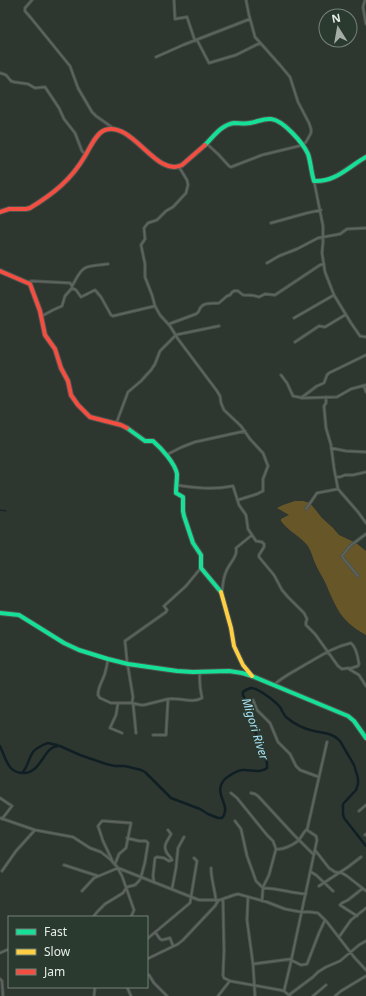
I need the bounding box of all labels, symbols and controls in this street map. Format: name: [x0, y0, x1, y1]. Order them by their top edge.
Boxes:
north arrow: [318, 8, 358, 48]
text: N: [330, 9, 342, 26]
water label: Migori River: [238, 696, 273, 763]
legend: [8, 916, 148, 988]
text: Fast: [44, 923, 68, 940]
text: Slow: [44, 943, 71, 960]
text: Jam: [43, 963, 65, 980]

